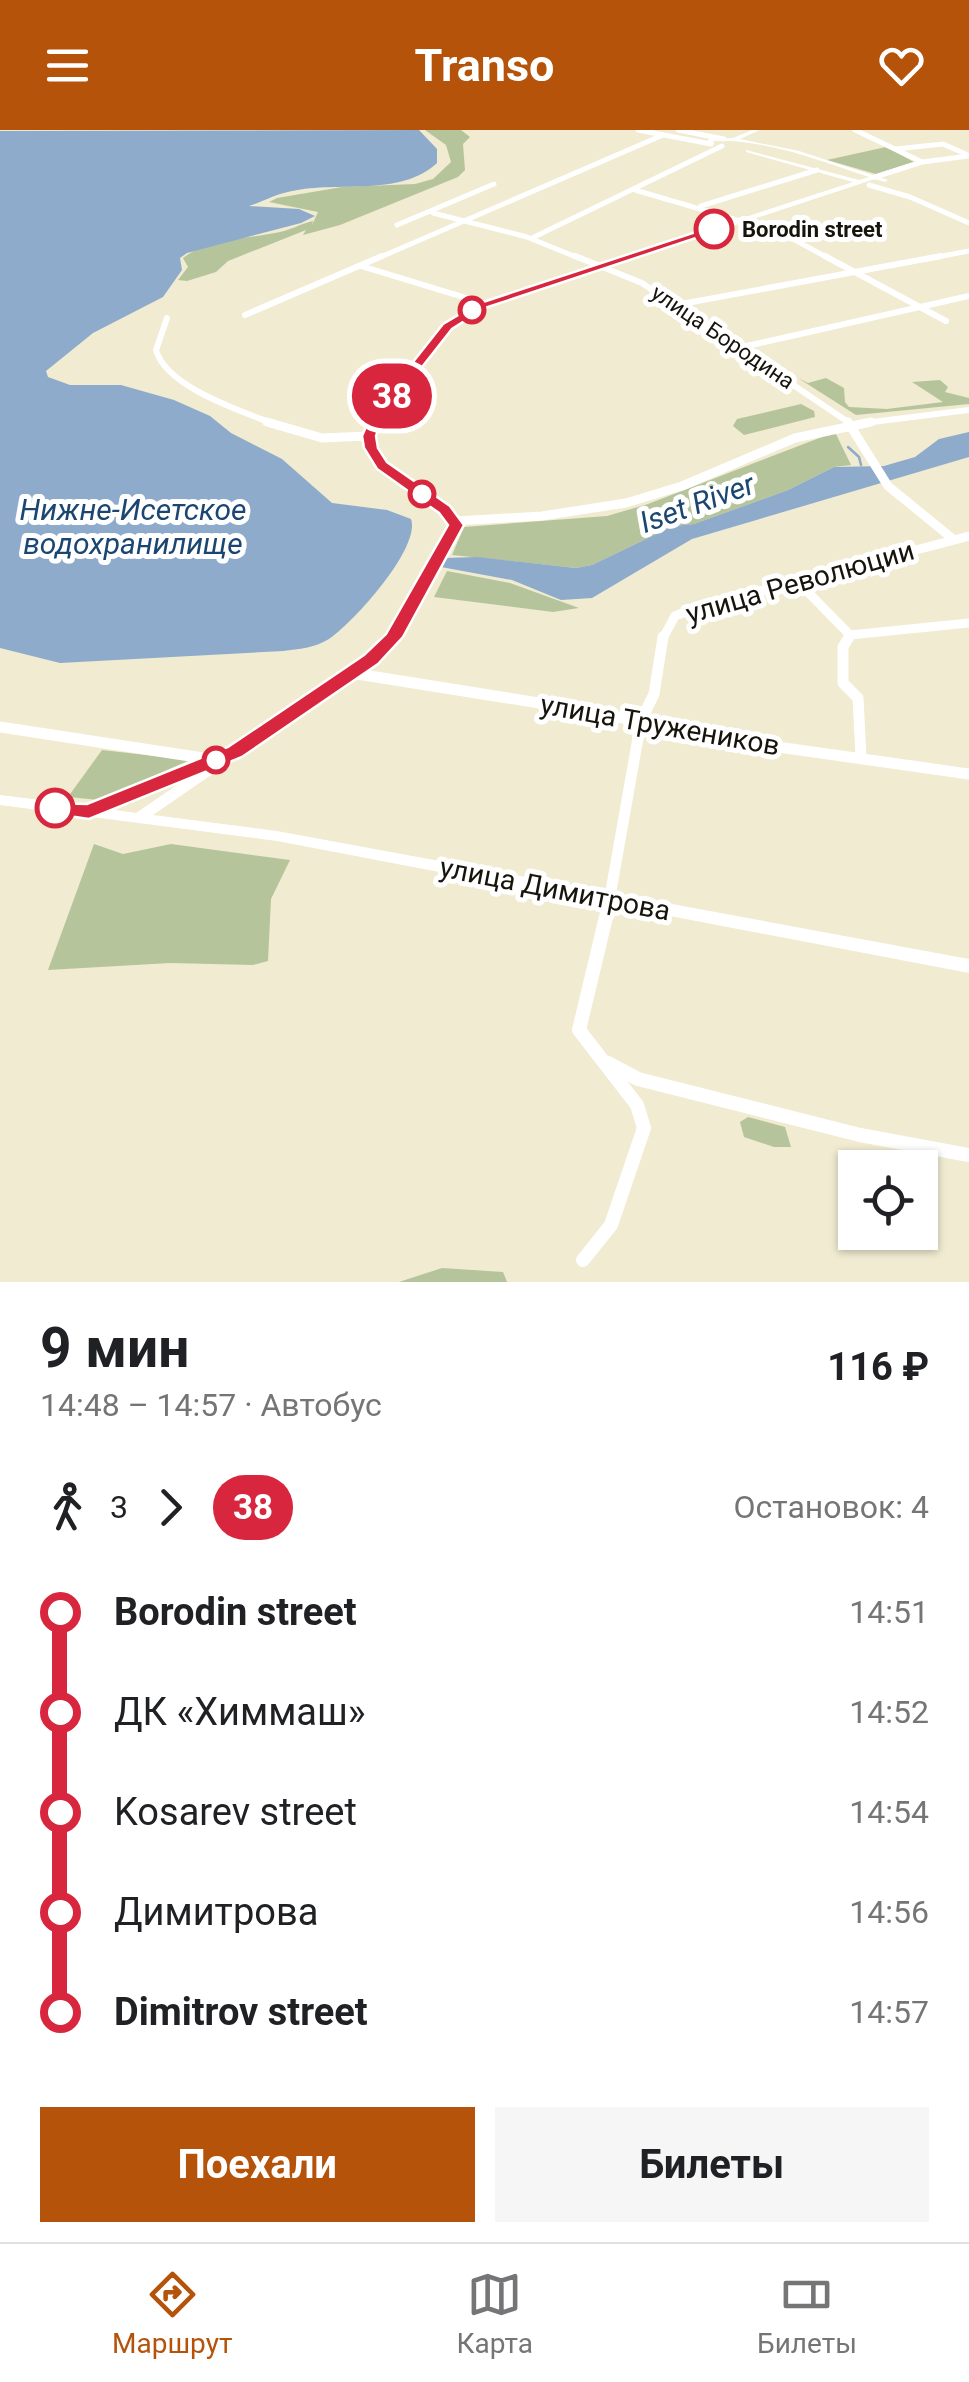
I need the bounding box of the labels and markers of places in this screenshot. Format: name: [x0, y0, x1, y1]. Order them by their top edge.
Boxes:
marker: Borodin street: [695, 210, 733, 248]
place label: Borodin street: [742, 217, 883, 242]
unlabelled marker: [459, 297, 485, 323]
unlabelled marker: [409, 481, 435, 507]
unlabelled marker: [203, 747, 229, 773]
unlabelled marker: [36, 789, 74, 827]

